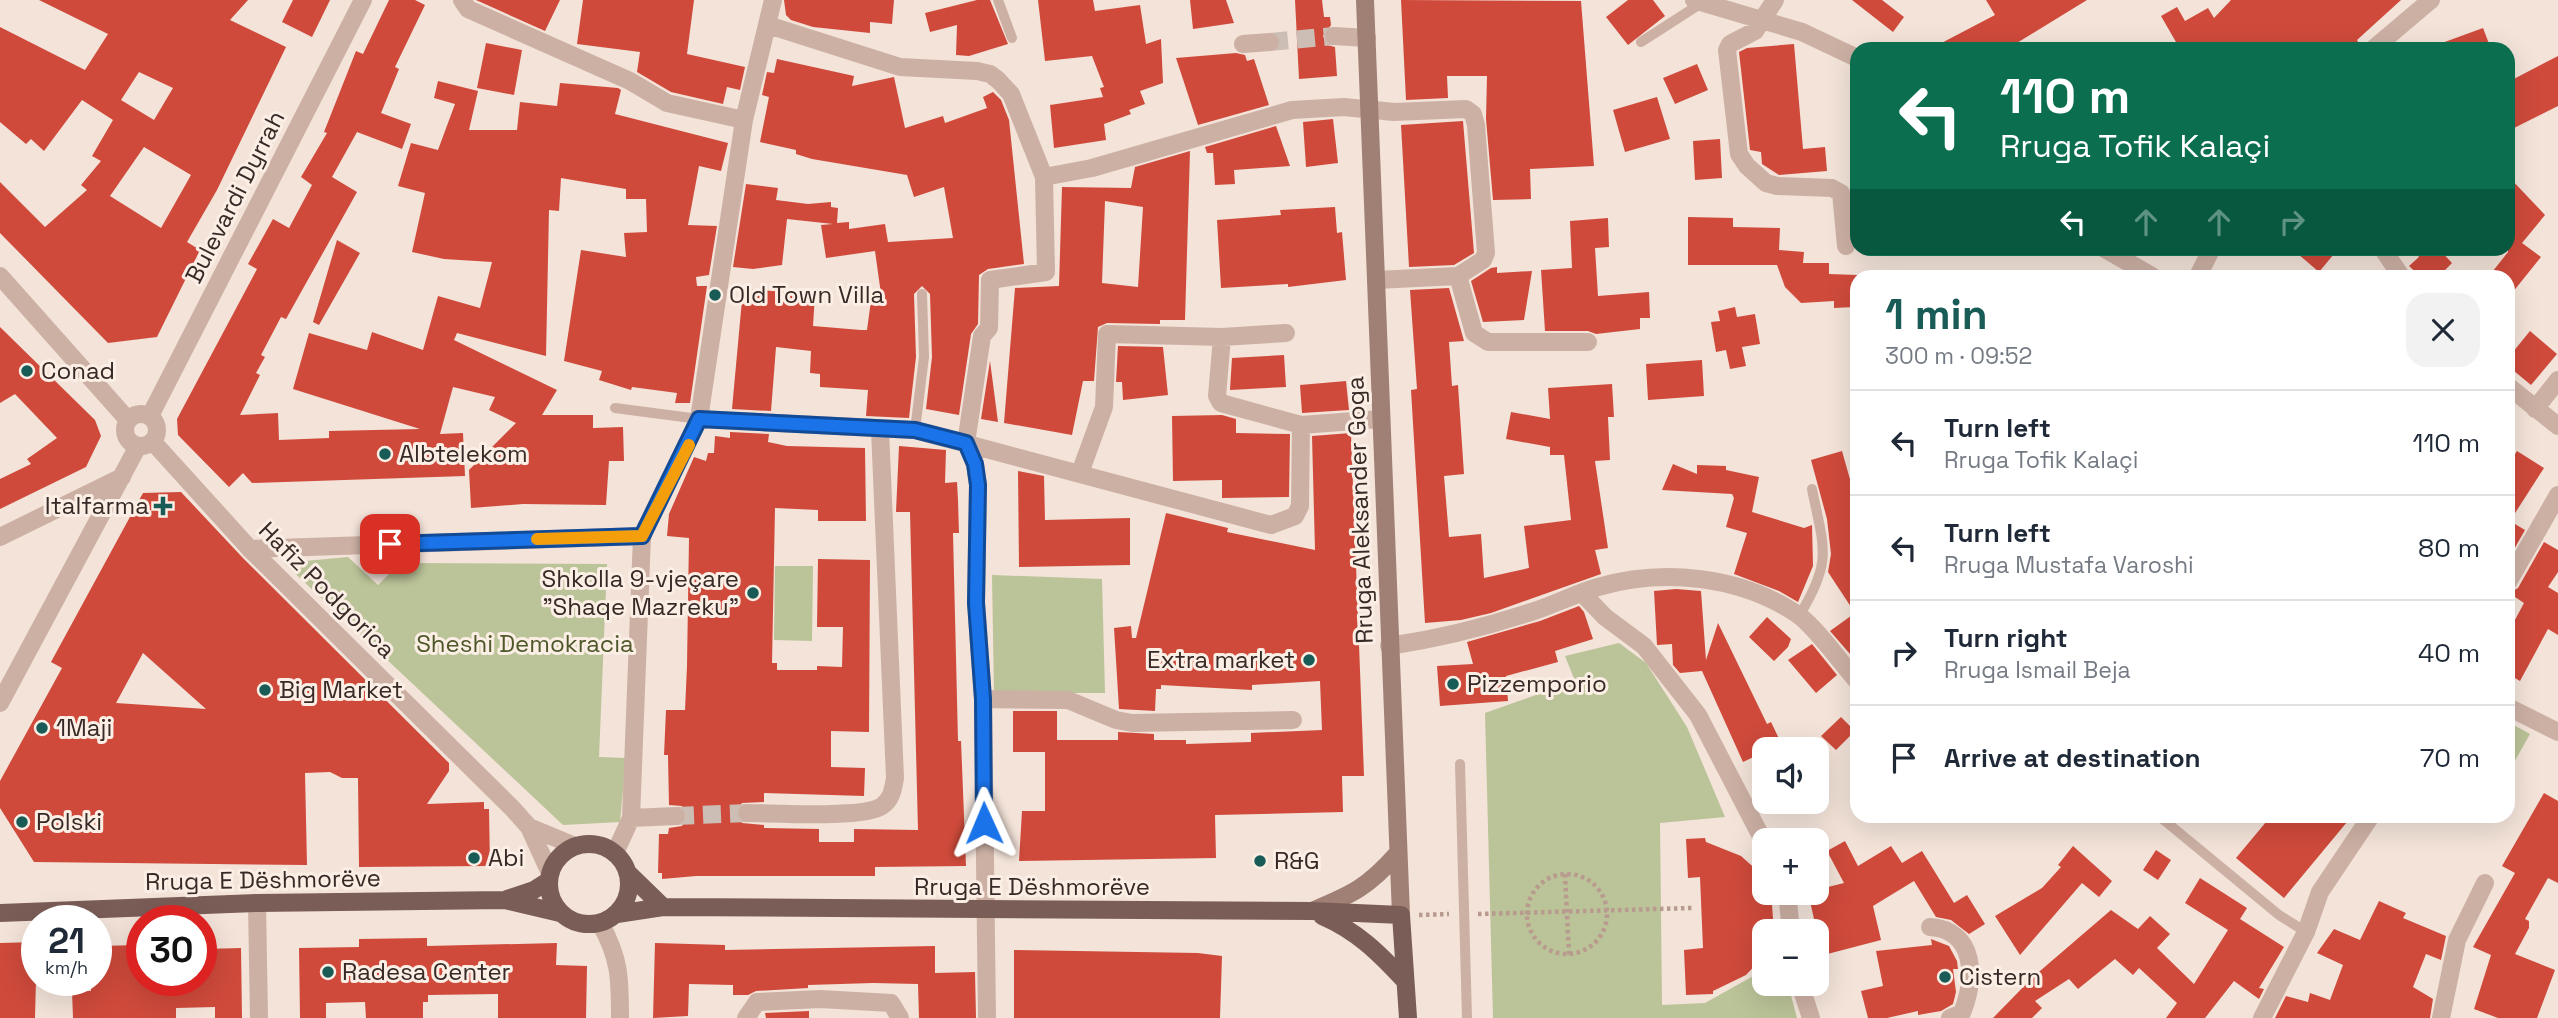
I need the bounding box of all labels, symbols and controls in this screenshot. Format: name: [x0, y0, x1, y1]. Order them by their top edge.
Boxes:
text: 110 m: [2000, 65, 2130, 127]
icon: left: [1885, 70, 1976, 161]
street label: Bulevardi Dyrrah: [178, 105, 291, 288]
text: Rruga Tofik Kalaçi: [2000, 126, 2270, 166]
icon: left: [2054, 203, 2092, 241]
icon: ahead: [2127, 203, 2165, 241]
icon: ahead: [2200, 203, 2238, 241]
icon: right: [2273, 203, 2311, 241]
place label: Old Town Villa: [729, 279, 885, 310]
marker: Old Town Villa: [707, 287, 723, 303]
text: 1 min: [1885, 288, 1988, 341]
button: close: [2406, 293, 2480, 367]
text: 300 m · 09:52: [1885, 341, 2032, 371]
place label: Conad: [41, 355, 115, 386]
marker: Conad: [19, 363, 35, 379]
street label: Rruga Aleksander Goga: [1339, 376, 1380, 644]
text: Turn left: [1944, 411, 2051, 445]
icon: left: [1885, 424, 1923, 462]
text: 110 m: [2413, 426, 2480, 460]
place label: Albtelekom: [399, 438, 528, 469]
text: Rruga Tofik Kalaçi: [1944, 445, 2138, 475]
marker: Albtelekom: [377, 446, 393, 462]
place label: Italfarma: [45, 490, 149, 521]
marker: Italfarma: [155, 498, 171, 514]
pin: [360, 514, 420, 574]
street label: Hafiz Podgorica: [252, 515, 402, 665]
text: Turn left: [1944, 516, 2051, 550]
icon: arrive: [371, 525, 409, 563]
icon: left: [1885, 529, 1923, 567]
text: 80 m: [2418, 531, 2480, 565]
text: Rruga Mustafa Varoshi: [1944, 550, 2194, 580]
place label: Shkolla 9-vjeçare "Shaqe Mazreku": [541, 563, 739, 622]
marker: Shkolla 9-vjeçare "Shaqe Mazreku": [745, 585, 761, 601]
text: Turn right: [1944, 621, 2068, 655]
park label: Sheshi Demokracia: [416, 628, 634, 659]
icon: right: [1885, 634, 1923, 672]
text: 40 m: [2418, 636, 2480, 670]
place label: Extra market: [1147, 644, 1295, 675]
marker: Extra market: [1301, 652, 1317, 668]
text: Rruga Ismail Beja: [1944, 655, 2131, 685]
place label: Pizzemporio: [1467, 668, 1607, 699]
place label: Big Market: [279, 674, 403, 705]
marker: Pizzemporio: [1445, 676, 1461, 692]
marker: Big Market: [257, 682, 273, 698]
place label: 1Maji: [56, 712, 112, 743]
marker: 1Maji: [34, 720, 50, 736]
map controls: [1752, 737, 1829, 996]
button: sound: [1752, 737, 1829, 814]
icon: arrive: [1885, 739, 1923, 777]
text: Arrive at destination: [1944, 741, 2201, 775]
text: 70 m: [2420, 741, 2480, 775]
position arrow: [947, 786, 1021, 860]
place label: Polski: [36, 806, 102, 837]
marker: Polski: [14, 814, 30, 830]
button: +: [1752, 828, 1829, 905]
place label: Abi: [488, 842, 524, 873]
place label: R&G: [1274, 845, 1319, 876]
marker: Abi: [466, 850, 482, 866]
marker: R&G: [1252, 853, 1268, 869]
street label: Rruga E Dëshmorëve: [145, 862, 381, 897]
street label: Rruga E Dëshmorëve: [914, 871, 1150, 902]
speed limit sign: 30: [126, 905, 217, 996]
text: 21: [48, 919, 85, 963]
button: −: [1752, 919, 1829, 996]
text: km/h: [45, 956, 88, 979]
place label: Radesa Center: [342, 956, 511, 987]
place label: Cistern: [1959, 961, 2041, 992]
marker: Radesa Center: [320, 964, 336, 980]
marker: Cistern: [1937, 969, 1953, 985]

